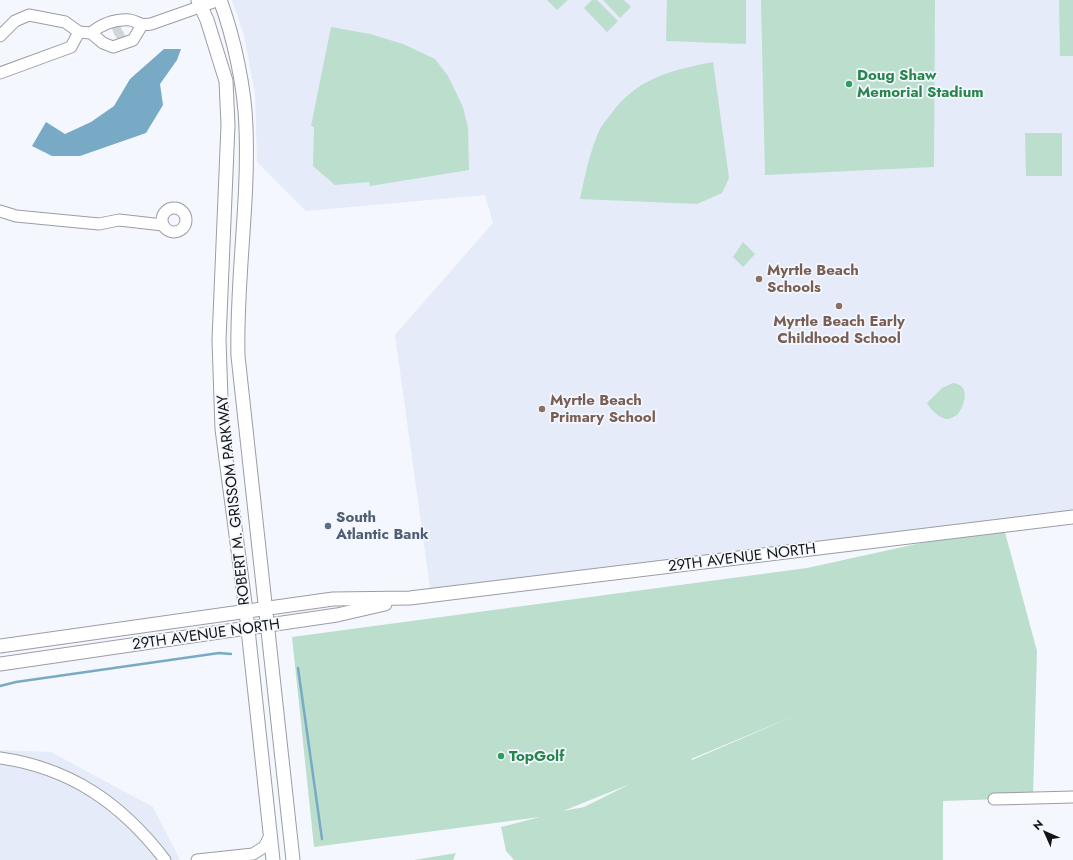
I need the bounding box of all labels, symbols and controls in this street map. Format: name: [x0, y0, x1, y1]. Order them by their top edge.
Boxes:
place label: Doug Shaw Memorial Stadium: [857, 64, 984, 103]
marker: Doug Shaw Memorial Stadium: [844, 79, 854, 89]
place label: Myrtle Beach Schools: [767, 259, 859, 298]
marker: Myrtle Beach Schools: [754, 274, 764, 284]
marker: Myrtle Beach Early Childhood School: [834, 301, 844, 311]
place label: Myrtle Beach Early Childhood School: [773, 310, 905, 349]
place label: Myrtle Beach Primary School: [550, 389, 656, 428]
street label: ROBERT M. GRISSOM PARKWAY: [211, 393, 255, 606]
marker: Myrtle Beach Primary School: [537, 404, 547, 414]
place label: South Atlantic Bank: [335, 506, 429, 545]
marker: South Atlantic Bank: [323, 521, 333, 531]
street label: 29TH AVENUE NORTH: [667, 537, 817, 577]
street label: 29TH AVENUE NORTH: [131, 613, 281, 655]
place label: TopGolf: [509, 745, 565, 767]
marker: TopGolf: [496, 751, 506, 761]
north arrow: [1025, 812, 1065, 852]
text: N: [1029, 816, 1047, 834]

